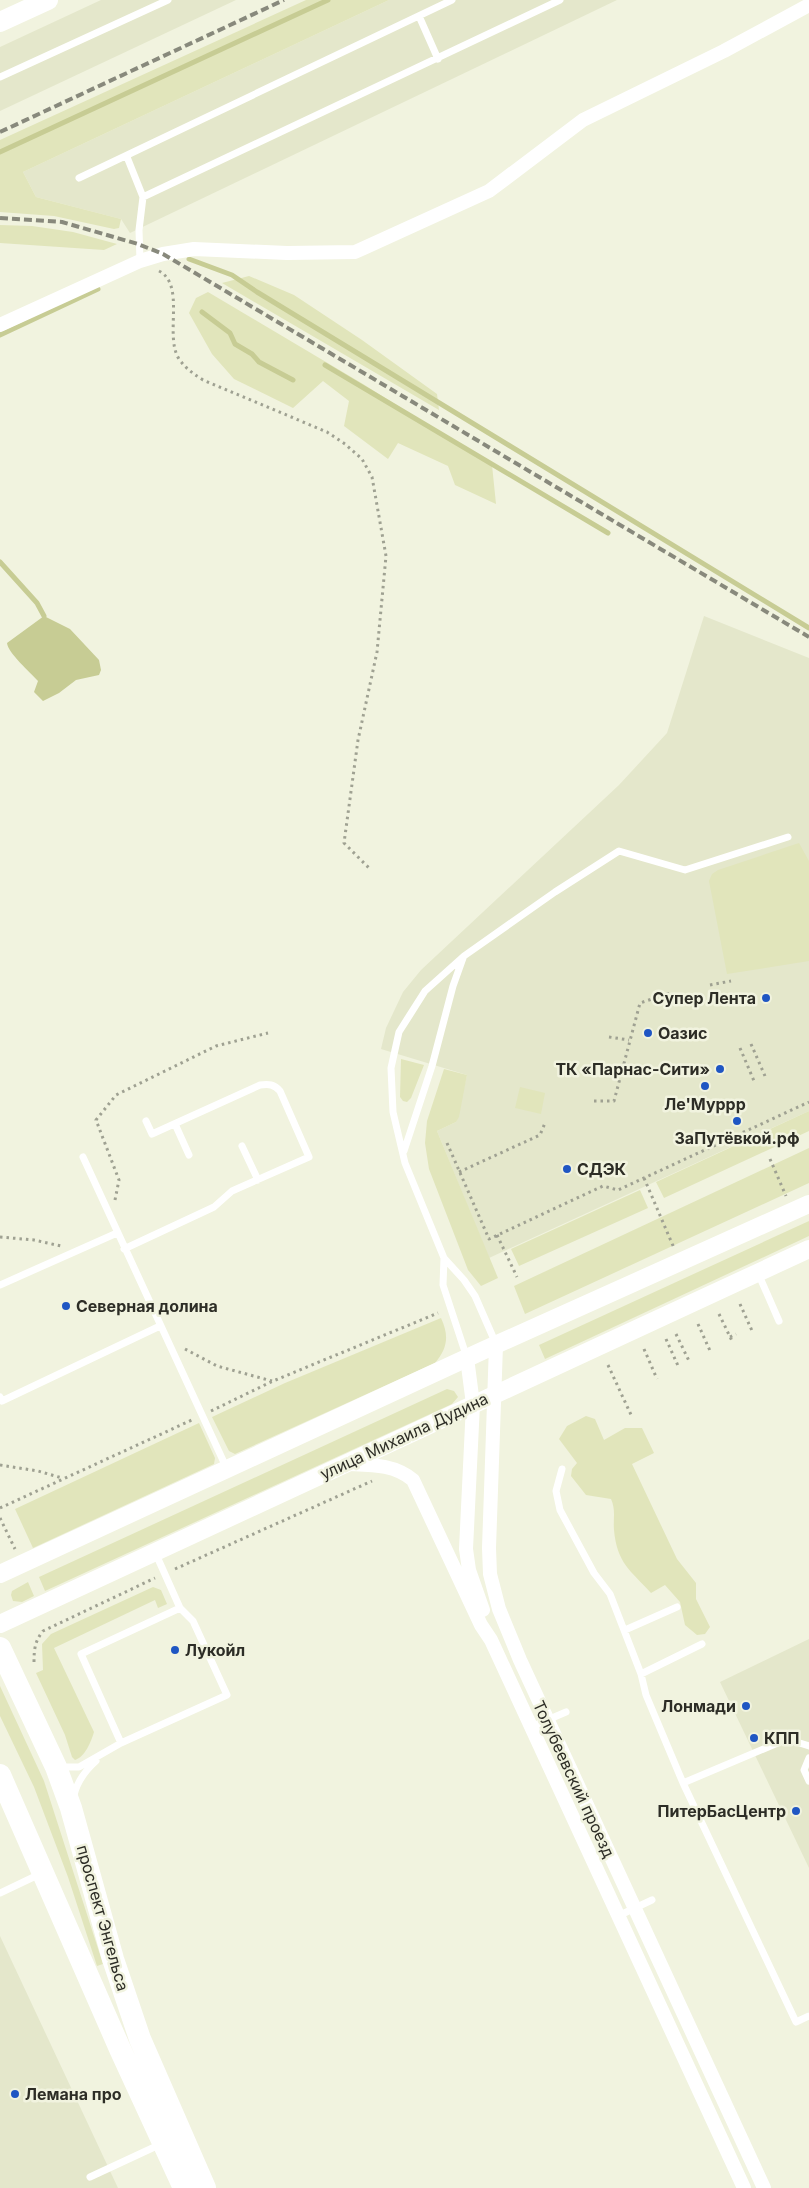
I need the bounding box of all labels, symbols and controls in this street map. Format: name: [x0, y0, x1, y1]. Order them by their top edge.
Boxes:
place label: Супер Лента: [653, 988, 756, 1008]
marker: Супер Лента: [760, 992, 772, 1004]
place label: Оазис: [658, 1023, 707, 1043]
marker: Оазис: [642, 1027, 654, 1039]
place label: ТК «Парнас-Сити»: [555, 1059, 710, 1079]
marker: ТК «Парнас-Сити»: [714, 1063, 726, 1075]
marker: Ле'Муррр: [699, 1080, 711, 1092]
place label: Ле'Муррр: [664, 1094, 746, 1114]
marker: ЗаПутёвкой.рф: [731, 1115, 743, 1127]
place label: ЗаПутёвкой.рф: [675, 1128, 799, 1148]
place label: СДЭК: [577, 1159, 627, 1179]
marker: СДЭК: [561, 1163, 573, 1175]
place label: Северная долина: [76, 1296, 218, 1316]
marker: Северная долина: [60, 1300, 72, 1312]
street label: улица Михаила Дудина: [317, 1388, 491, 1484]
place label: Лукойл: [185, 1640, 245, 1660]
marker: Лукойл: [169, 1644, 181, 1656]
place label: Лонмади: [661, 1696, 736, 1716]
street label: Толубеевский проезд: [529, 1697, 619, 1861]
marker: Лонмади: [740, 1700, 752, 1712]
place label: КПП: [764, 1728, 799, 1748]
marker: КПП: [748, 1732, 760, 1744]
place label: ПитерБасЦентр: [658, 1801, 786, 1821]
marker: ПитерБасЦентр: [790, 1805, 802, 1817]
street label: проспект Энгельса: [73, 1843, 133, 1993]
place label: Лемана про: [25, 2084, 122, 2104]
marker: Лемана про: [9, 2088, 21, 2100]

